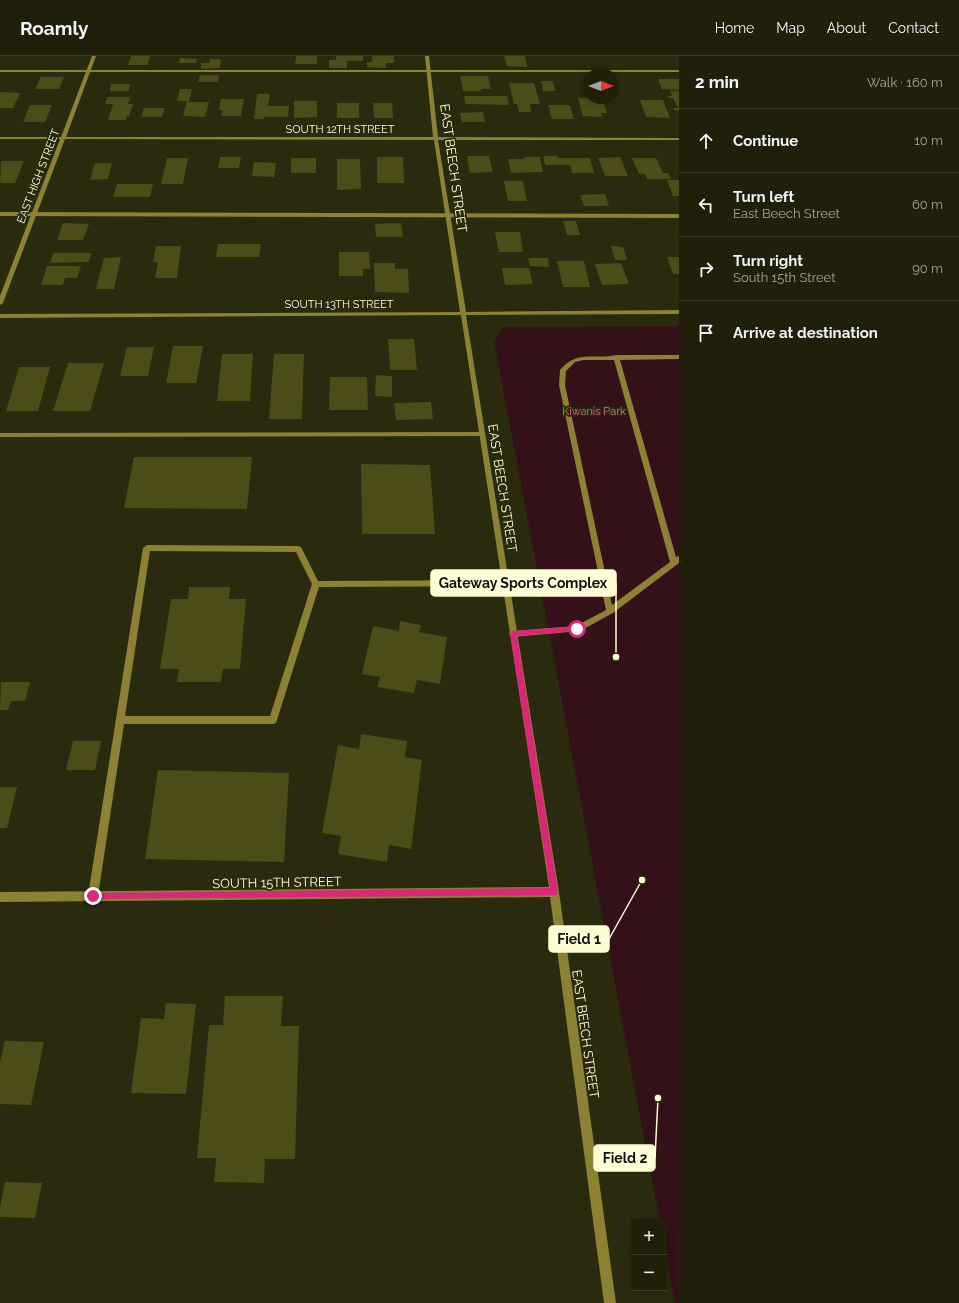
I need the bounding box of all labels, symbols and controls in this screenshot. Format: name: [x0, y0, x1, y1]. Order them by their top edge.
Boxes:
text: Roamly: [20, 17, 88, 39]
text: Home: [715, 20, 754, 36]
text: Map: [776, 20, 805, 36]
text: About: [827, 20, 866, 36]
text: Contact: [888, 20, 939, 36]
north arrow: [583, 68, 619, 104]
text: 2 min: [695, 72, 739, 92]
text: Walk · 160 m: [867, 75, 943, 90]
street label: EAST BEECH STREET: [437, 103, 470, 233]
street label: SOUTH 12TH STREET: [286, 123, 395, 136]
street label: EAST HIGH STREET: [14, 127, 63, 225]
icon: ahead: [695, 130, 717, 152]
text: Continue: [733, 132, 798, 150]
text: 10 m: [914, 133, 943, 148]
text: Turn left: [733, 188, 794, 206]
icon: left: [695, 194, 717, 216]
text: 60 m: [912, 197, 943, 212]
text: East Beech Street: [733, 206, 840, 221]
text: Turn right: [733, 252, 803, 270]
icon: right: [695, 258, 717, 280]
text: 90 m: [912, 261, 943, 276]
text: South 15th Street: [733, 270, 836, 285]
street label: SOUTH 13TH STREET: [284, 298, 394, 311]
icon: arrive: [695, 322, 717, 344]
text: Arrive at destination: [733, 324, 878, 342]
park label: Kiwanis Park: [562, 405, 626, 418]
street label: EAST BEECH STREET: [485, 423, 520, 553]
callout: Gateway Sports Complex: [431, 570, 616, 596]
text: Gateway Sports Complex: [439, 575, 608, 591]
route start: [568, 620, 586, 638]
street label: SOUTH 15TH STREET: [212, 874, 342, 891]
route end: [84, 887, 102, 905]
callout: Field 1: [549, 926, 609, 952]
text: Field 1: [557, 931, 601, 947]
street label: EAST BEECH STREET: [569, 969, 602, 1099]
callout: Field 2: [594, 1145, 655, 1171]
text: Field 2: [603, 1150, 647, 1166]
map controls: [631, 1219, 667, 1291]
button: +: [631, 1219, 667, 1255]
button: −: [631, 1255, 667, 1291]

